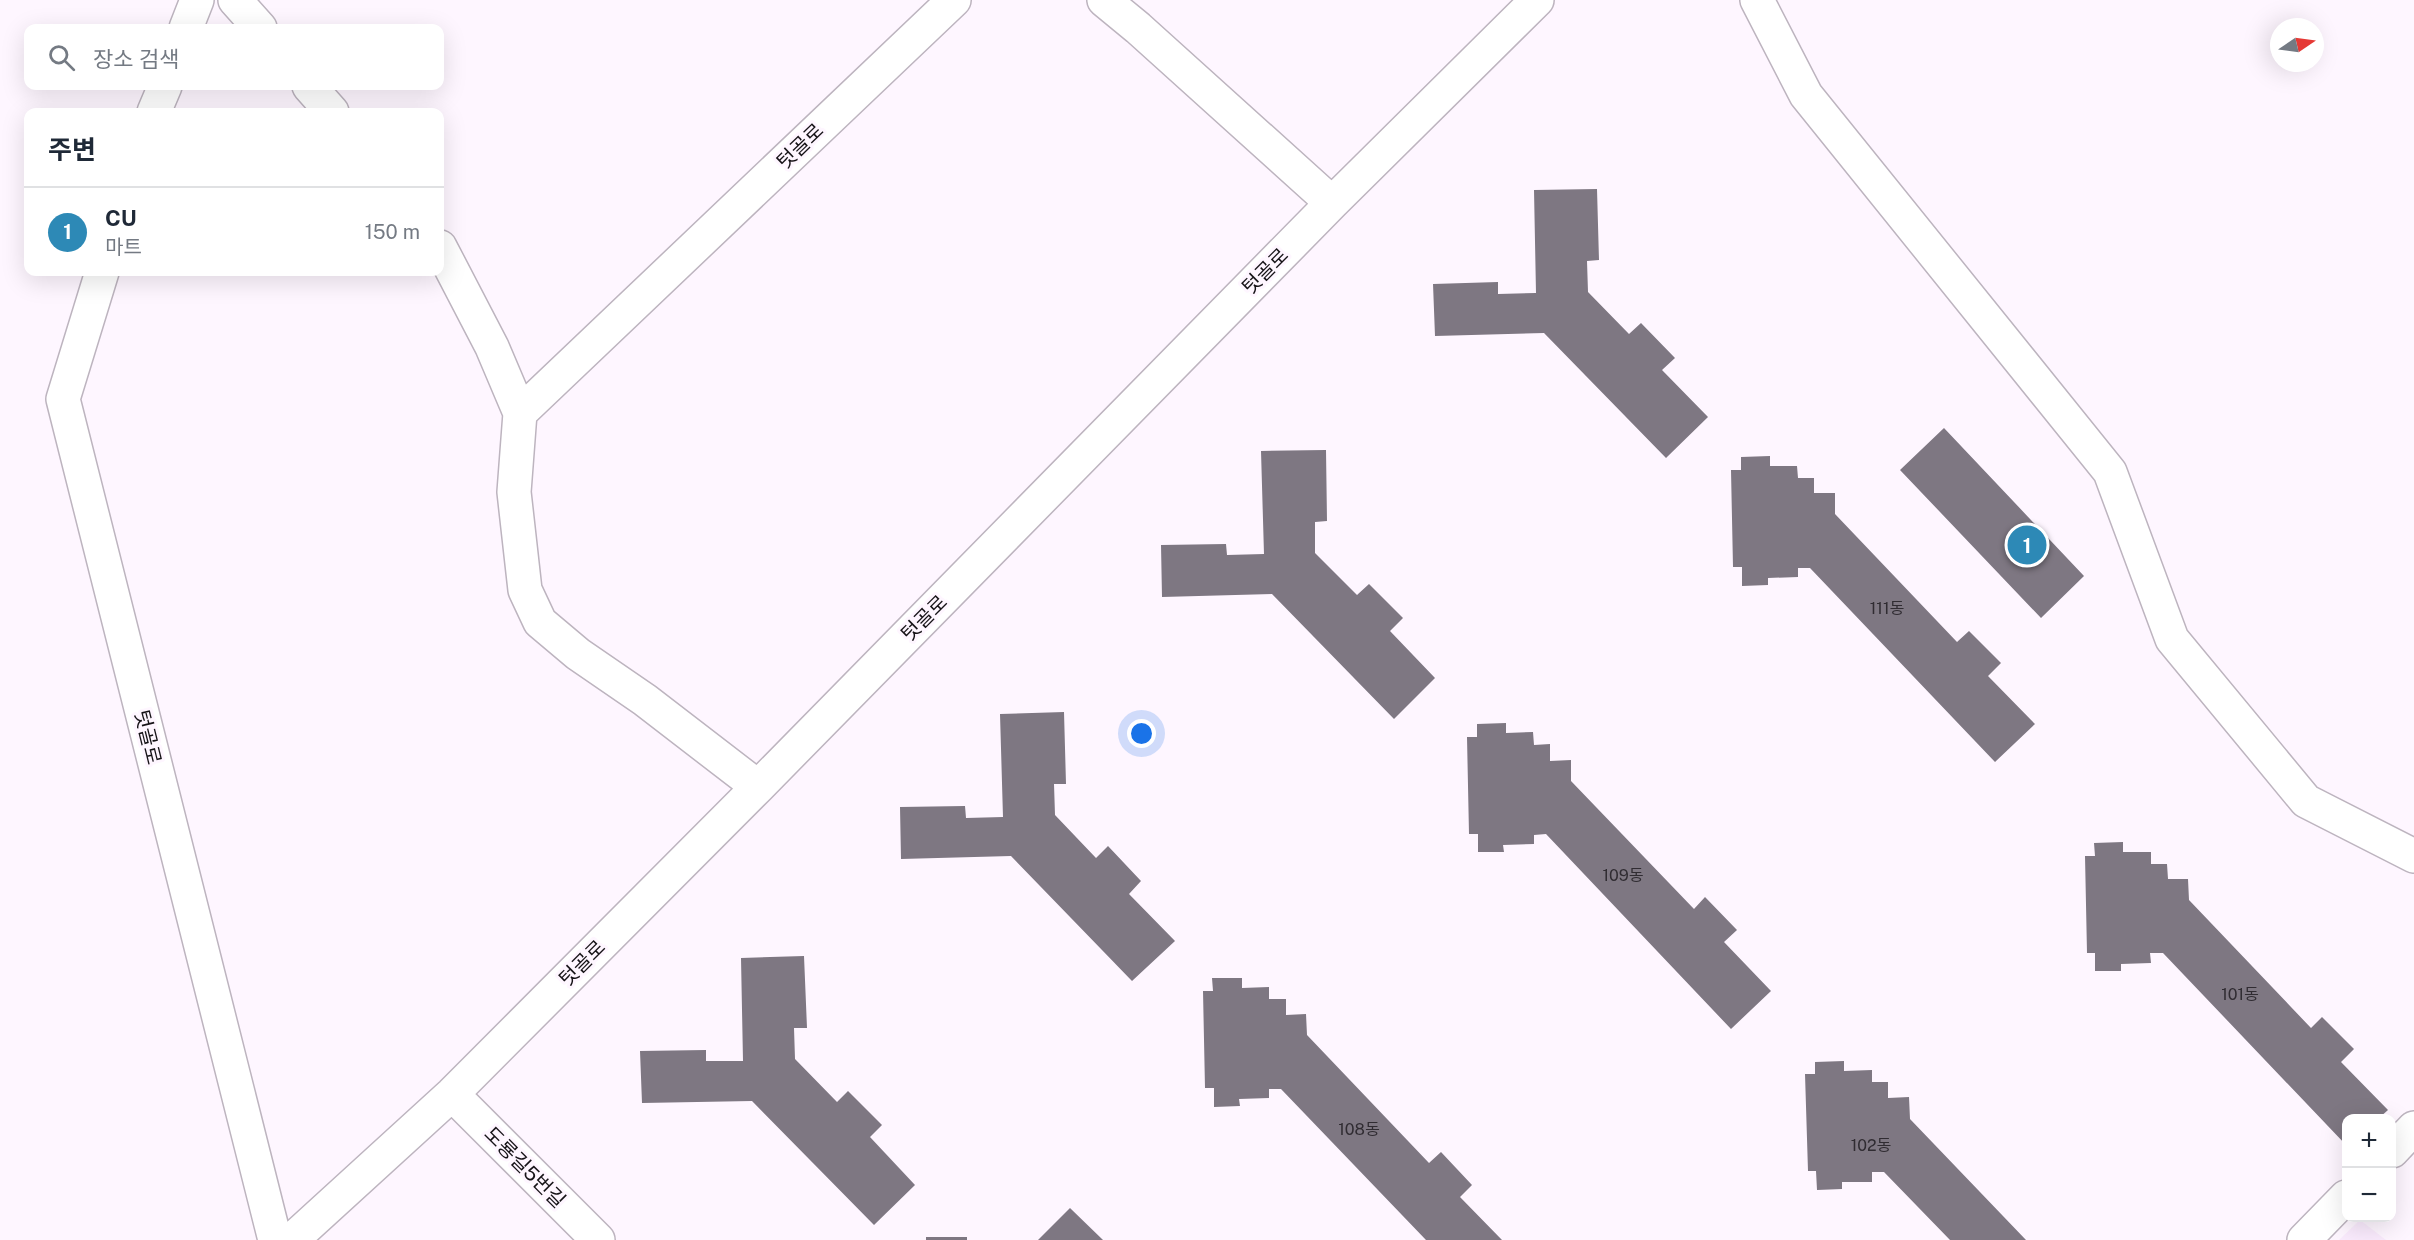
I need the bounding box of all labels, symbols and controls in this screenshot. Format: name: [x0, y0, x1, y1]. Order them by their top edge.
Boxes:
north arrow: [2270, 18, 2324, 72]
search box: [24, 24, 444, 90]
icon: search: [45, 41, 78, 74]
text: 장소 검색: [93, 46, 179, 72]
street label: 텃골로: [772, 118, 828, 174]
text: 주변: [48, 134, 96, 165]
text: CU: [105, 205, 137, 231]
text: 1: [63, 220, 72, 244]
text: 150 m: [365, 220, 420, 244]
text: 마트: [105, 235, 142, 259]
street label: 텃골로: [1237, 243, 1293, 299]
pin: 1: [2008, 522, 2046, 568]
street label: 텃골로: [896, 590, 952, 646]
house number: 111동: [1870, 599, 1904, 618]
street label: 텃골로: [130, 707, 166, 767]
your location: [1127, 719, 1156, 748]
house number: 109동: [1603, 866, 1644, 885]
street label: 텃골로: [554, 935, 610, 991]
house number: 101동: [2221, 985, 2259, 1004]
map controls: [2342, 1114, 2396, 1222]
button: +: [2342, 1114, 2396, 1168]
house number: 108동: [1338, 1120, 1380, 1139]
street label: 도룡길5번길: [479, 1121, 571, 1213]
house number: 102동: [1851, 1136, 1892, 1155]
button: −: [2342, 1168, 2396, 1222]

